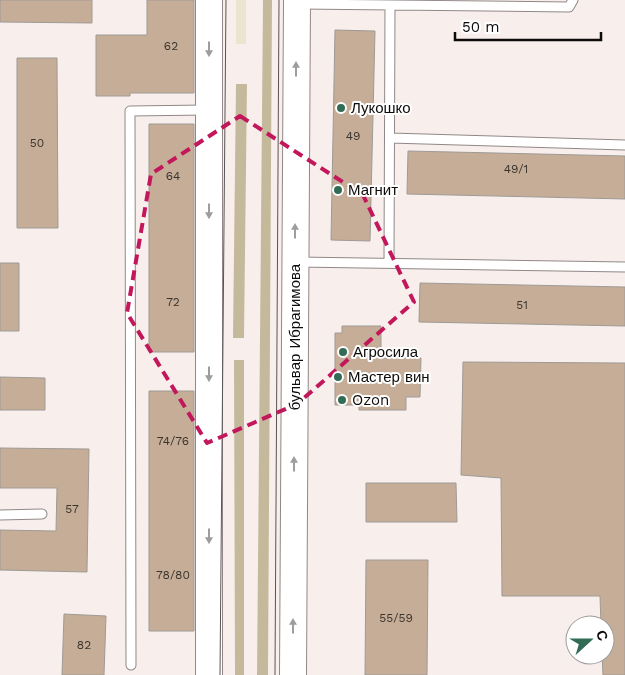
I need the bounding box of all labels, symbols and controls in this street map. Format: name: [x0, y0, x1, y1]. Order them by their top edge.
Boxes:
scale bar: [455, 10, 601, 42]
text: 50 m: [462, 18, 499, 36]
house number: 62: [164, 39, 178, 53]
one-way arrow: [205, 41, 213, 57]
one-way arrow: [292, 61, 300, 77]
place label: Лукошко: [351, 99, 411, 117]
marker: Лукошко: [335, 102, 347, 114]
house number: 49: [346, 129, 360, 143]
house number: 50: [30, 136, 44, 150]
house number: 49/1: [504, 162, 528, 176]
house number: 64: [166, 169, 180, 183]
place label: Магнит: [348, 181, 398, 199]
marker: Магнит: [332, 184, 344, 196]
one-way arrow: [205, 203, 213, 219]
one-way arrow: [291, 223, 299, 239]
street label: бульвар Ибрагимова: [286, 263, 304, 410]
house number: 72: [166, 295, 180, 309]
house number: 51: [516, 298, 528, 312]
place label: Агросила: [353, 343, 419, 361]
marker: Агросила: [337, 346, 349, 358]
one-way arrow: [205, 366, 213, 382]
place label: Мастер вин: [348, 368, 430, 386]
marker: Мастер вин: [332, 371, 344, 383]
place label: Ozon: [352, 391, 389, 409]
marker: Ozon: [336, 394, 348, 406]
house number: 74/76: [157, 434, 189, 448]
one-way arrow: [290, 456, 298, 472]
house number: 57: [65, 502, 79, 516]
one-way arrow: [205, 528, 213, 544]
house number: 78/80: [156, 568, 190, 582]
house number: 55/59: [379, 611, 413, 625]
north arrow: [565, 615, 615, 665]
one-way arrow: [289, 618, 297, 634]
text: С: [593, 628, 611, 643]
house number: 82: [77, 638, 91, 652]

